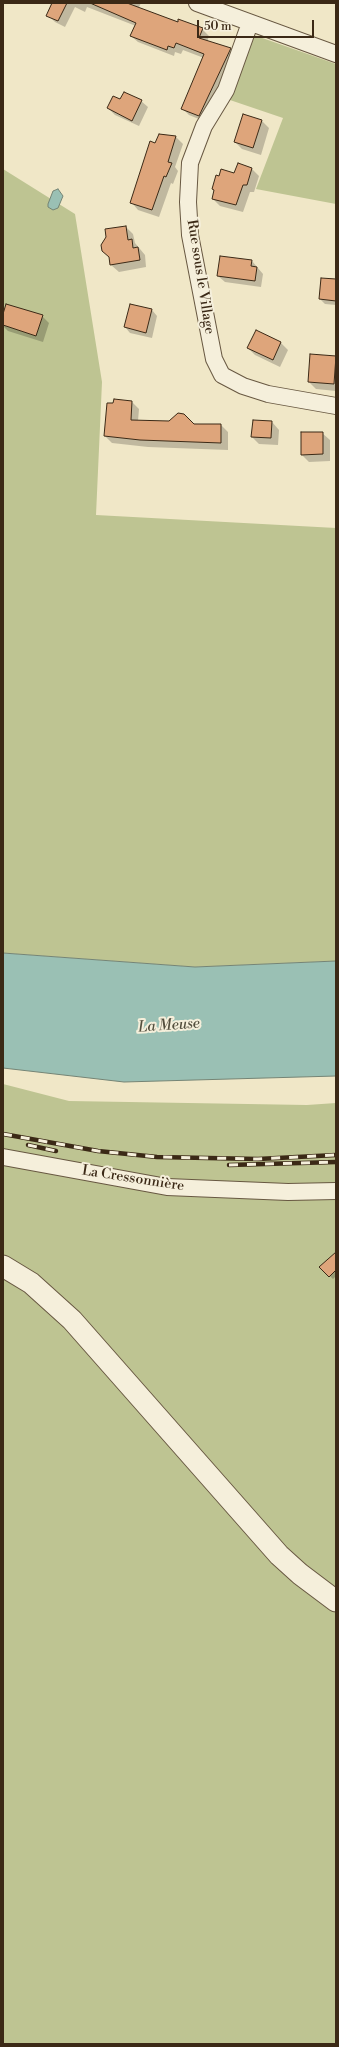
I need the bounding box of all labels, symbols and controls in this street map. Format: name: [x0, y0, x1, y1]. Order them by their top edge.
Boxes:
scale bar: [199, 12, 316, 38]
text: 50 m: [204, 19, 232, 34]
street label: Rue sous le Village: [183, 218, 217, 336]
water label: La Meuse: [138, 1015, 200, 1037]
street label: La Cressonnière: [81, 1163, 185, 1195]

